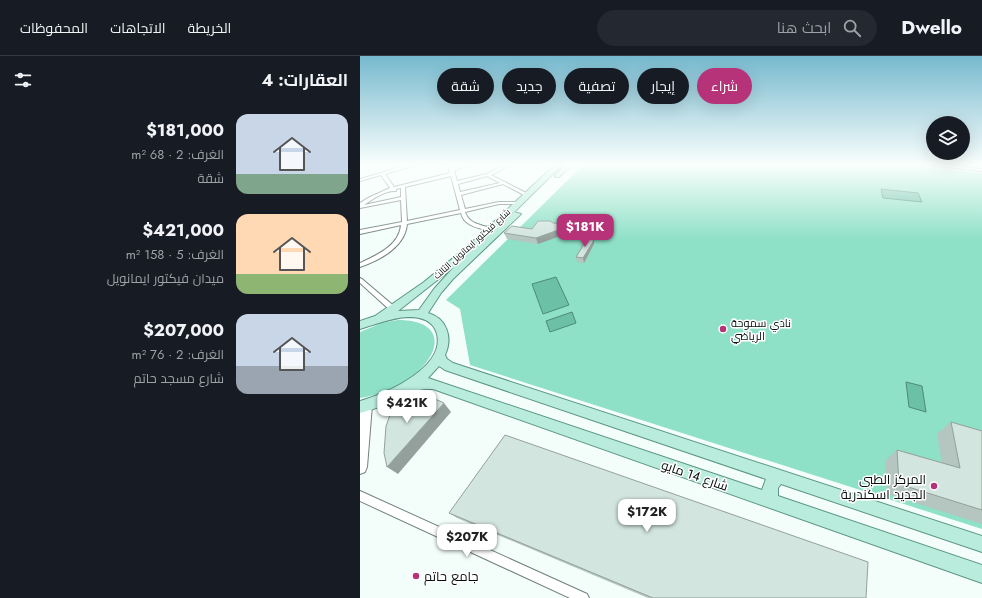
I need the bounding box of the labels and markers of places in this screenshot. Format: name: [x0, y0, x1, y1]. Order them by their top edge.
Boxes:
pin: $181K: [557, 214, 613, 248]
place label: نادي سموحة الرياضي: [731, 315, 791, 344]
marker: نادي سموحة الرياضي: [718, 324, 728, 334]
pin: $421K: [379, 390, 435, 424]
place label: المركز الطبى الجديد اسكندرية: [841, 470, 926, 504]
marker: المركز الطبى الجديد اسكندرية: [929, 481, 939, 491]
pin: $172K: [619, 499, 675, 533]
pin: $207K: [439, 524, 495, 558]
place label: جامع حاتم: [424, 567, 479, 586]
marker: جامع حاتم: [411, 571, 421, 581]

